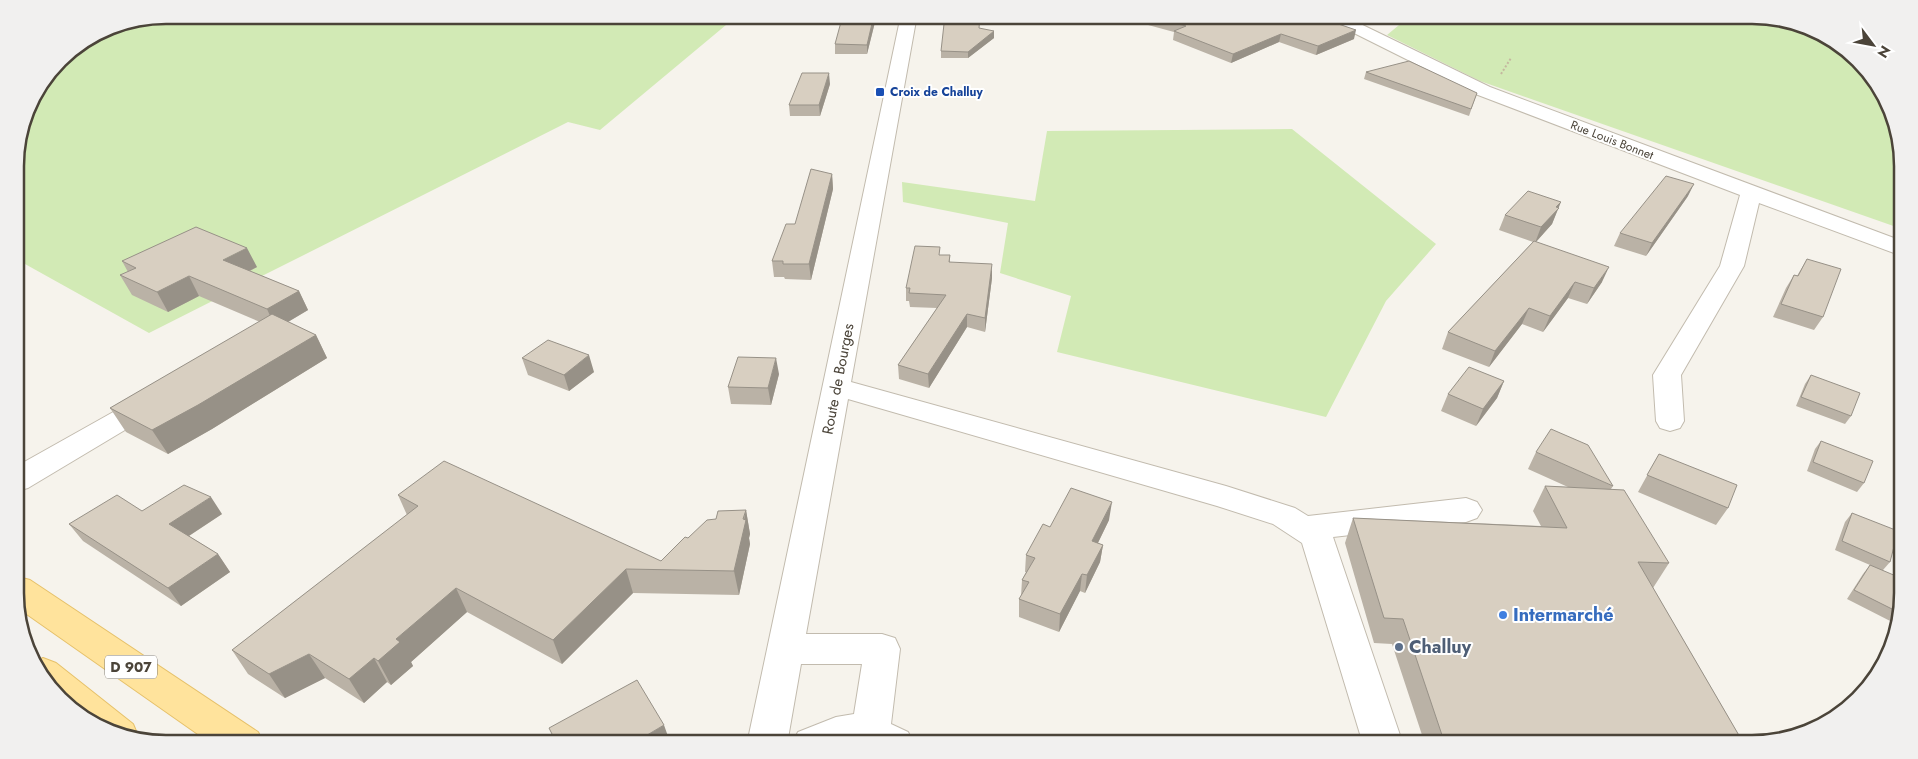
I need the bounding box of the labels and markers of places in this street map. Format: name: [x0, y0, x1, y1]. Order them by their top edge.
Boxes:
place label: Croix de Challuy: [890, 83, 984, 101]
marker: Croix de Challuy: [874, 86, 886, 98]
place label: Intermarché: [1513, 602, 1614, 628]
marker: Intermarché: [1497, 609, 1509, 621]
place label: Challuy: [1409, 634, 1472, 660]
marker: Challuy: [1393, 641, 1405, 653]

